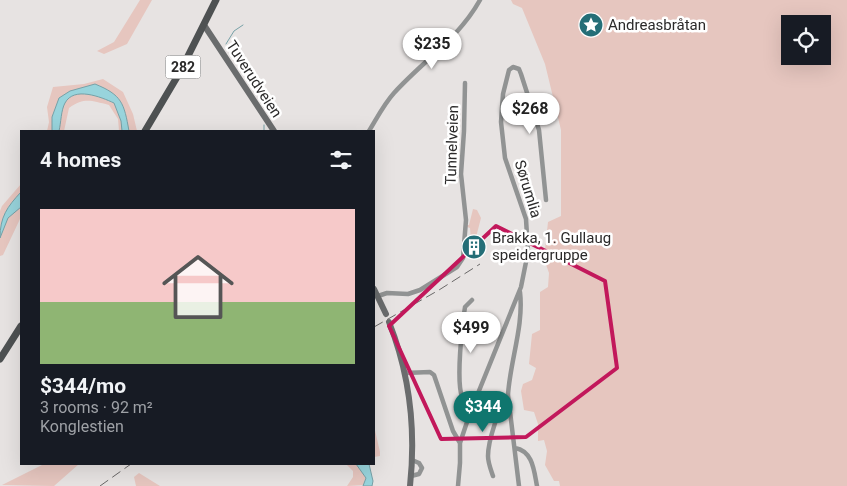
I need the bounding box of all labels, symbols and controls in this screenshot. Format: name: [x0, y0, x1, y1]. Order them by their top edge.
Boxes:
place icon: Andreasbråtan: [578, 12, 604, 38]
map controls: [781, 15, 831, 65]
button: locate: [781, 15, 831, 65]
place label: Andreasbråtan: [608, 16, 706, 34]
pin: $235: [402, 28, 462, 70]
text: $235: [414, 34, 450, 53]
street label: Tuverudveien: [222, 37, 286, 121]
road number: 282: [166, 56, 200, 78]
pin: $268: [500, 92, 560, 135]
text: $268: [512, 99, 548, 118]
street label: Tunnelveien: [442, 105, 462, 185]
icon: filters: [327, 146, 355, 174]
text: 4 homes: [40, 148, 121, 172]
street label: Sørumlia: [511, 158, 545, 220]
place label: Brakka, 1. Gullaug speidergruppe: [492, 229, 611, 264]
building icon: Brakka, 1. Gullaug speidergruppe: [461, 234, 487, 260]
icon: home: [153, 242, 243, 332]
pin: $499: [441, 312, 501, 354]
text: $499: [453, 318, 489, 337]
text: $344/mo: [40, 374, 126, 398]
pin: $344: [453, 390, 513, 433]
text: $344: [465, 397, 501, 416]
text: 3 rooms · 92 m²: [40, 398, 153, 417]
text: Konglestien: [40, 417, 124, 436]

